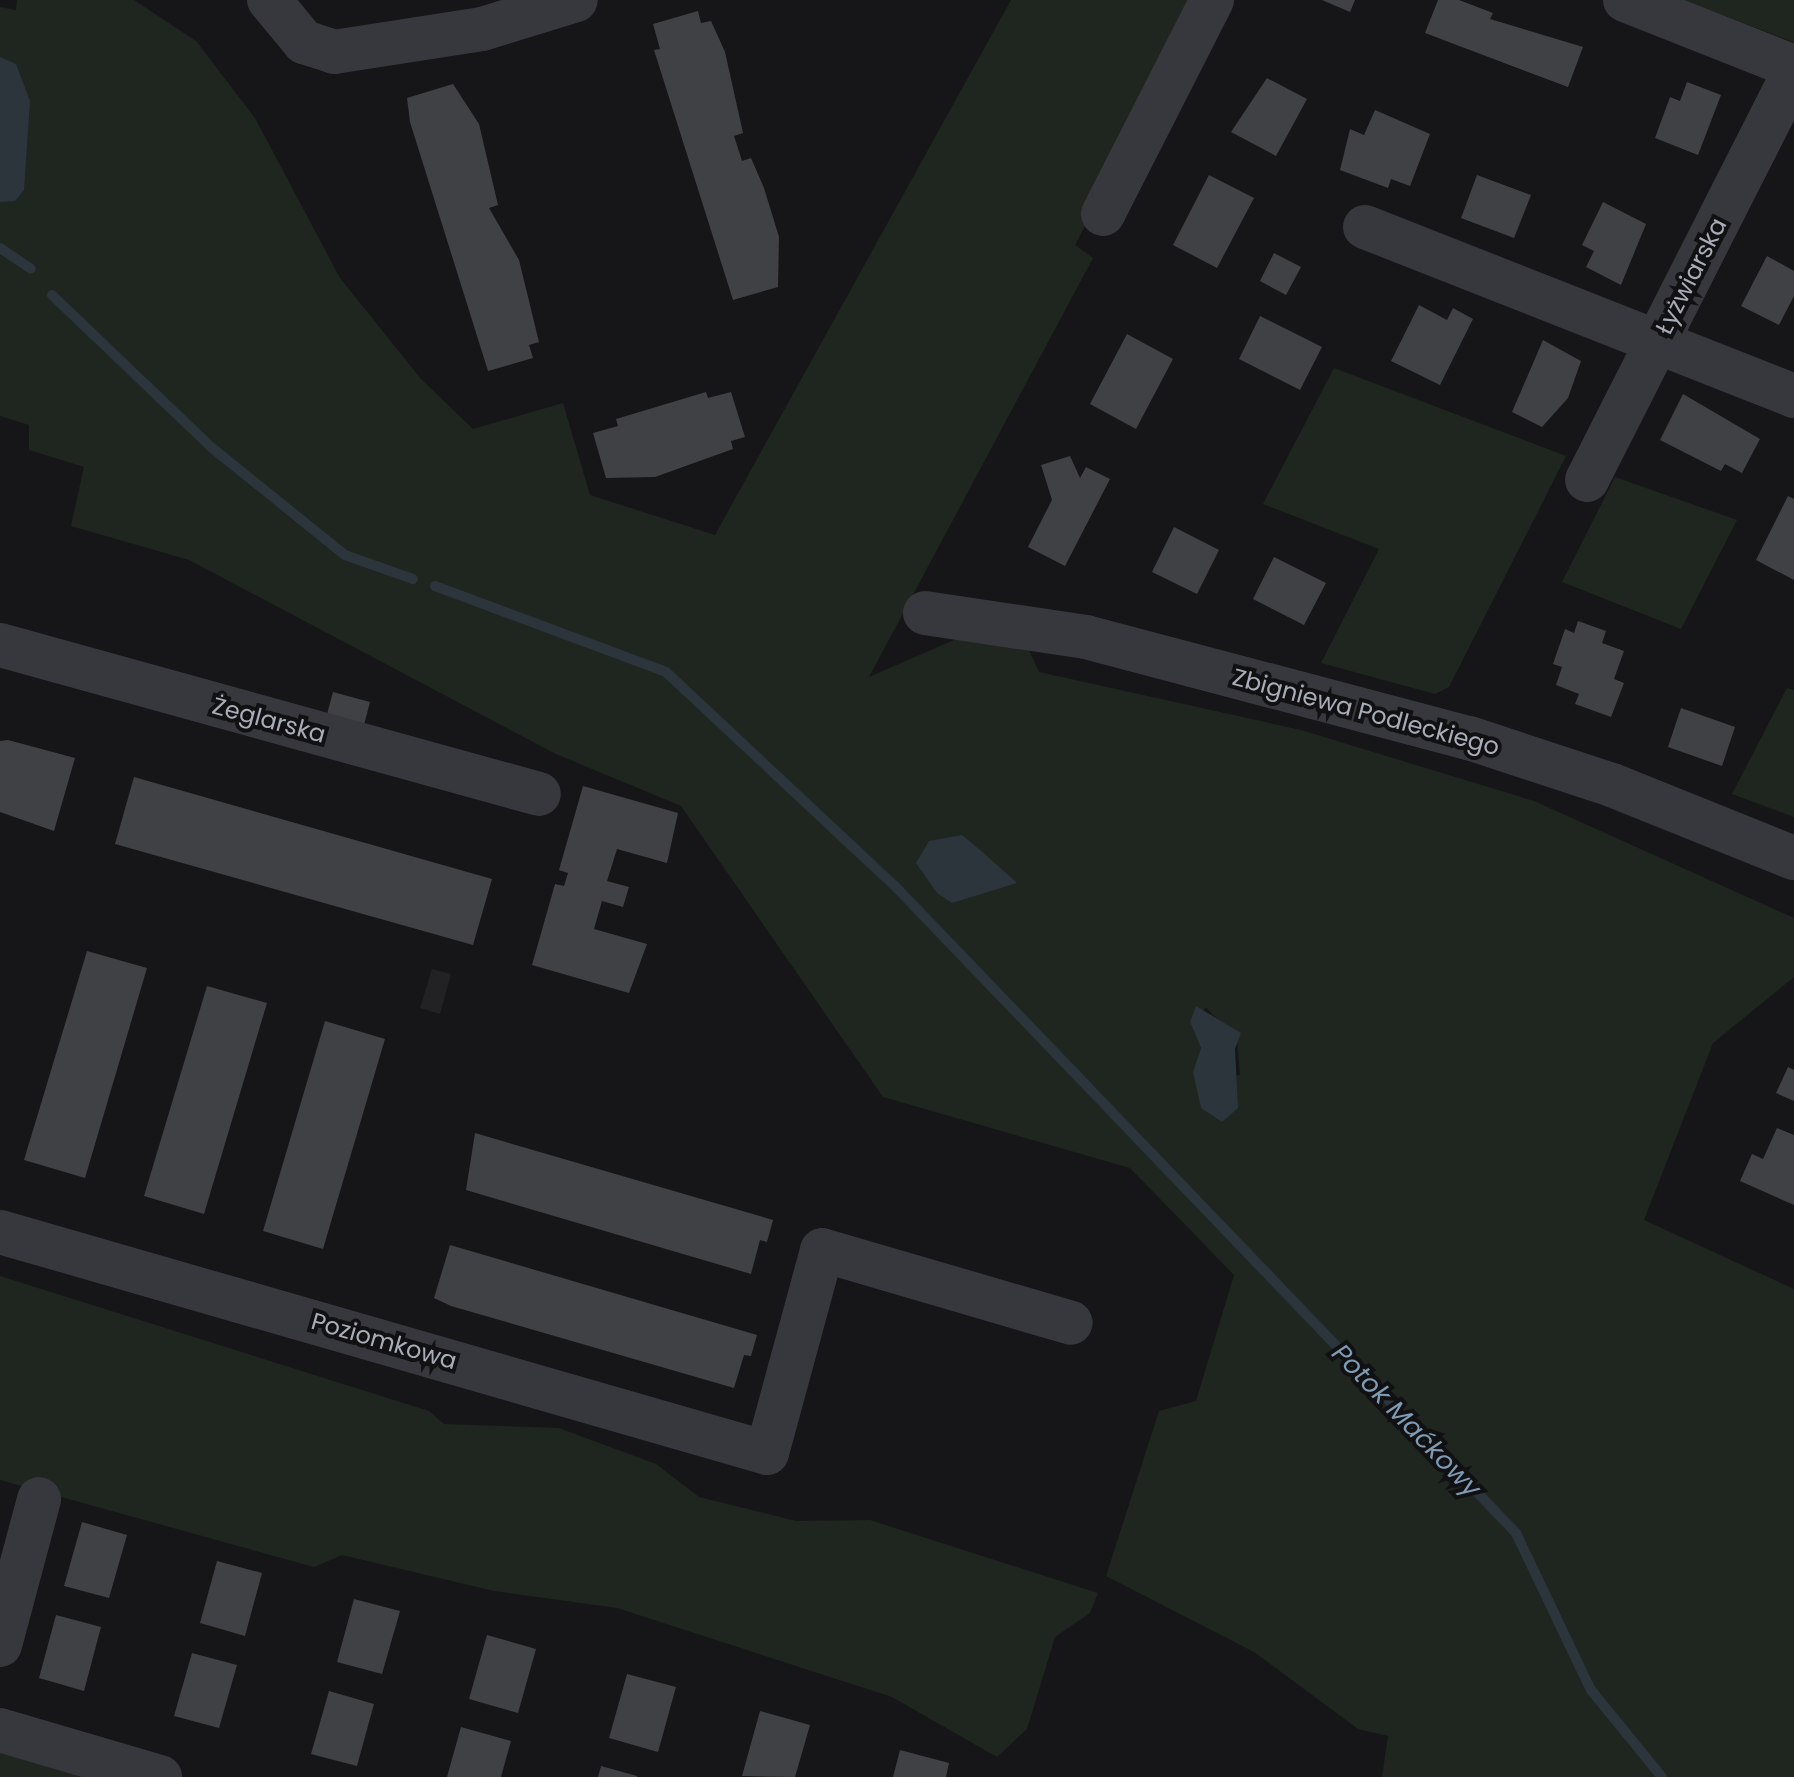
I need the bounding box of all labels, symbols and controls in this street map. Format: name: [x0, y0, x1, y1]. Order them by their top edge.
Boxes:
street label: Łyżwiarska: [1649, 213, 1733, 339]
street label: Zbigniewa Podleckiego: [1229, 662, 1503, 762]
street label: Żeglarska: [209, 691, 329, 749]
street label: Poziomkowa: [308, 1307, 460, 1375]
water label: Potok Maćkowy: [1325, 1338, 1487, 1504]

